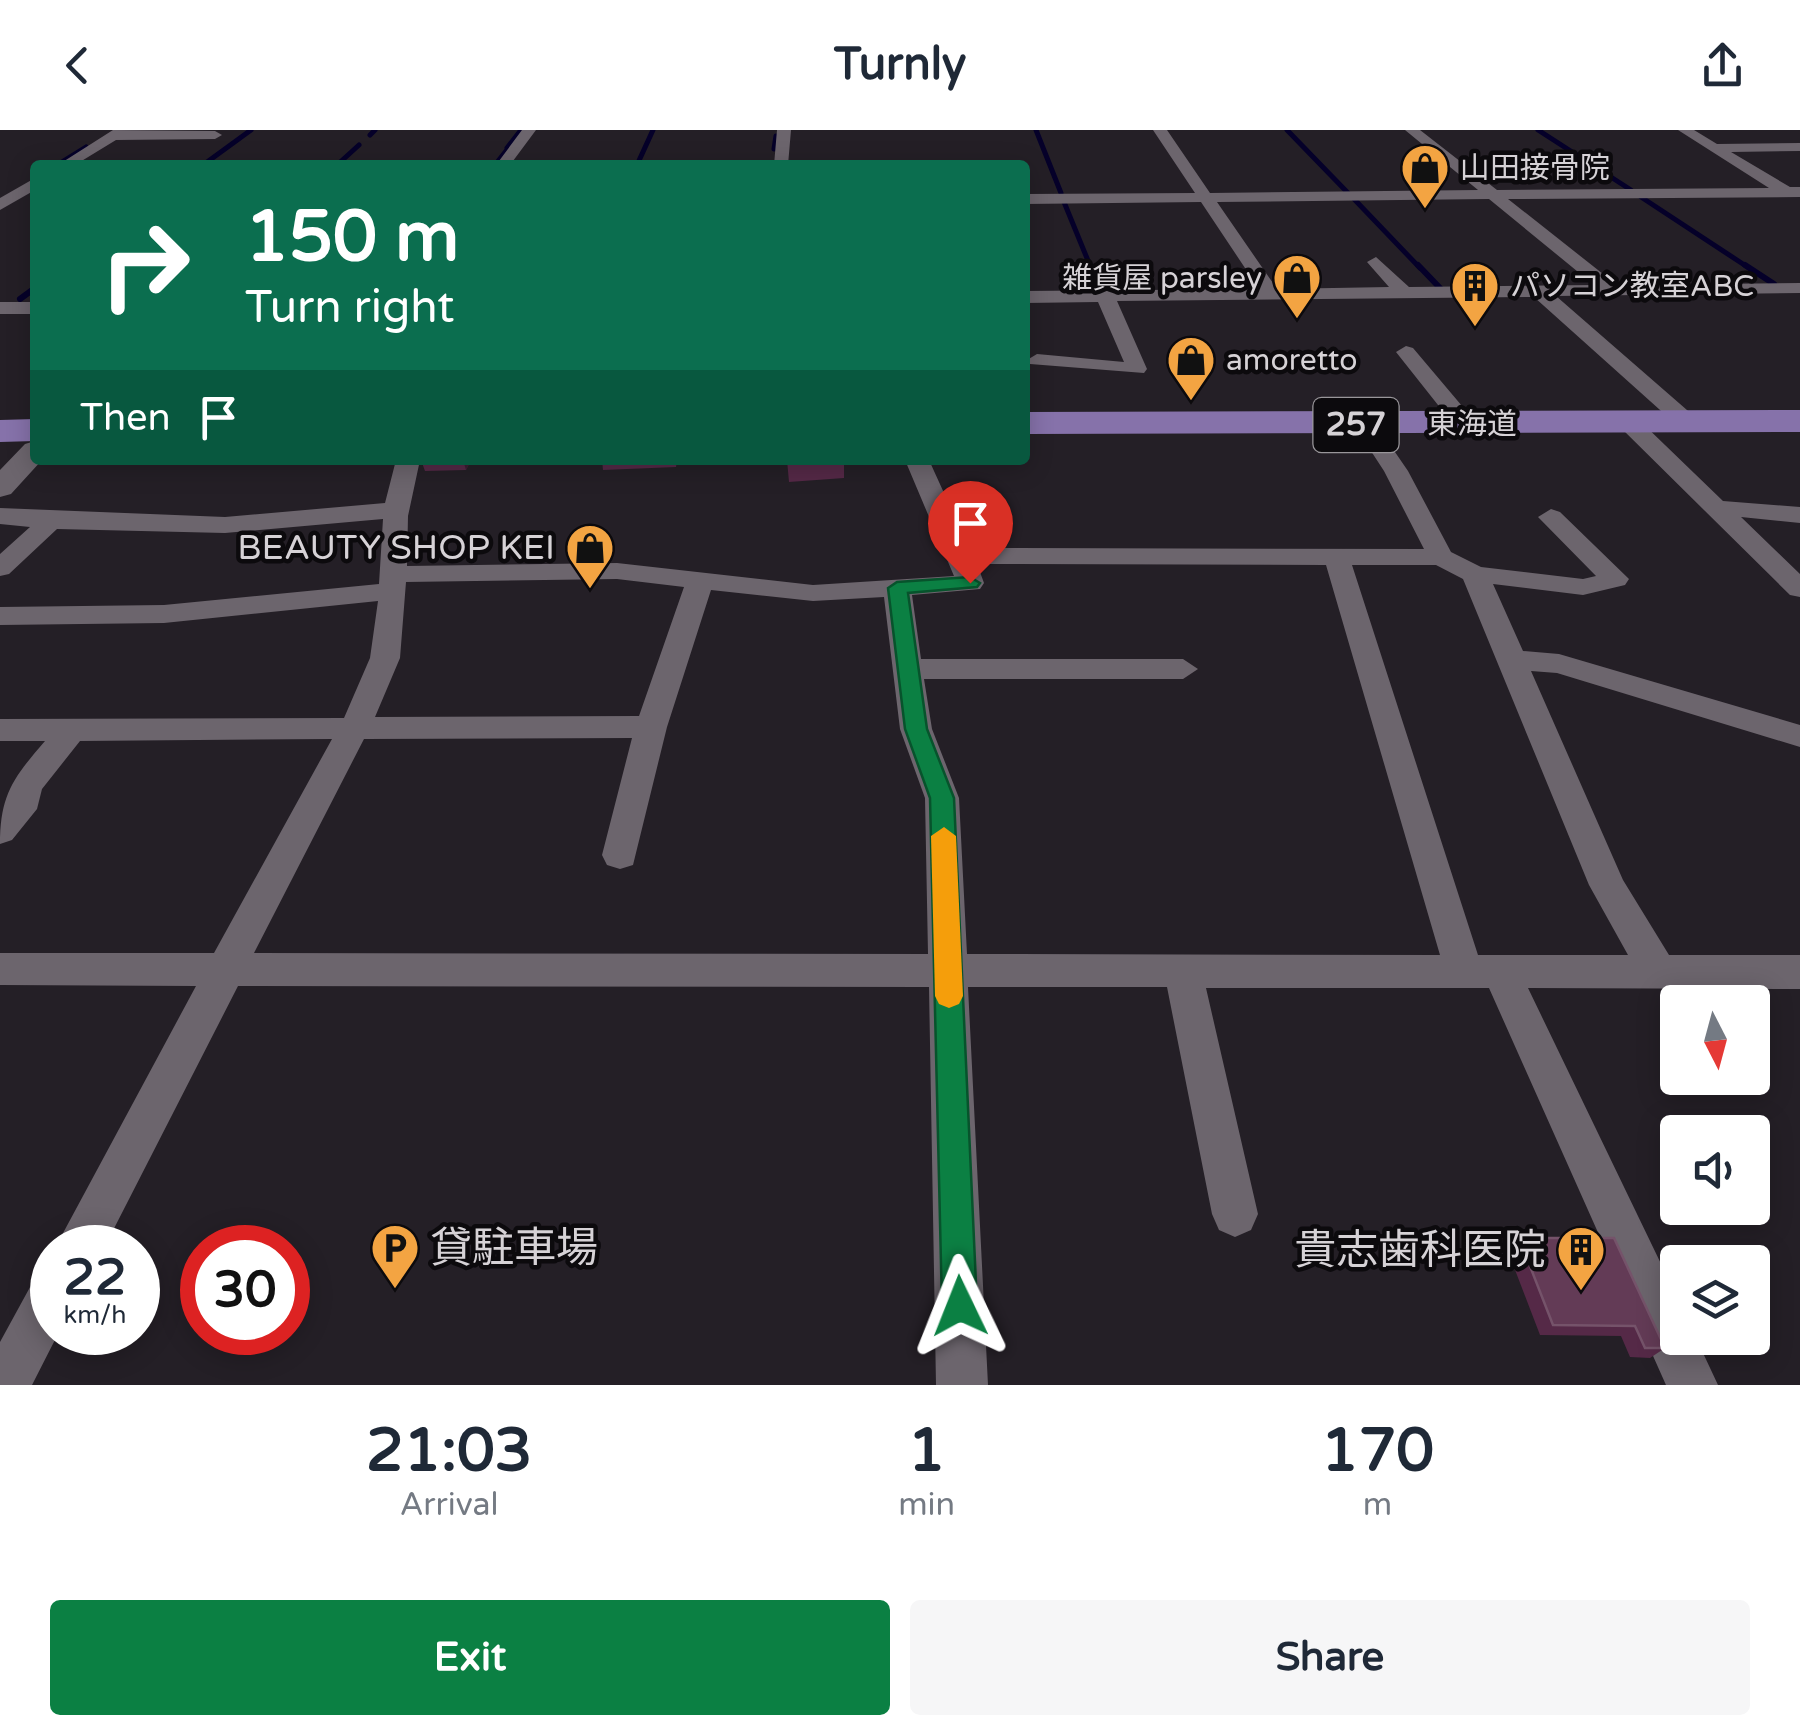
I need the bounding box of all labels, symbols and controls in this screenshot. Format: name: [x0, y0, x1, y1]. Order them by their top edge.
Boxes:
icon: back: [50, 38, 105, 93]
text: Turnly: [834, 38, 966, 92]
icon: share: [1695, 38, 1750, 93]
shop icon: 山田接骨院: [1399, 142, 1451, 210]
place label: 山田接骨院: [1460, 150, 1610, 187]
text: 150 m: [245, 196, 459, 280]
icon: right: [80, 200, 210, 330]
shop icon: 雑貨屋 parsley: [1271, 252, 1323, 320]
place label: 雑貨屋 parsley: [1062, 260, 1262, 297]
building icon: パソコン教室ABC: [1449, 260, 1501, 328]
place label: パソコン教室ABC: [1510, 268, 1754, 305]
text: Turn right: [245, 281, 454, 335]
shop icon: amoretto: [1165, 334, 1217, 402]
place label: amoretto: [1226, 342, 1358, 379]
icon: arrive: [191, 390, 246, 445]
text: Then: [80, 395, 171, 441]
road number: 257: [1314, 398, 1398, 452]
street label: 東海道: [1427, 406, 1517, 443]
pin: [928, 481, 1013, 584]
icon: arrive: [943, 496, 998, 551]
shop icon: BEAUTY SHOP KEI: [564, 522, 616, 590]
place label: BEAUTY SHOP KEI: [237, 527, 555, 569]
north arrow: [1660, 985, 1770, 1095]
map controls: [1660, 985, 1770, 1355]
button: sound: [1660, 1115, 1770, 1225]
parking icon: 貸駐車場: [369, 1222, 421, 1290]
place label: 貸駐車場: [430, 1223, 598, 1274]
building icon: 貴志歯科医院: [1555, 1224, 1607, 1292]
speed limit sign: 30: [180, 1225, 310, 1355]
place label: 貴志歯科医院: [1294, 1225, 1546, 1276]
button: layers: [1660, 1245, 1770, 1355]
text: 22: [64, 1248, 126, 1308]
position arrow: [908, 1254, 1012, 1358]
text: km/h: [64, 1300, 126, 1330]
text: 21:03: [366, 1415, 532, 1487]
text: 1: [908, 1415, 945, 1487]
text: 170: [1321, 1415, 1434, 1487]
text: Arrival: [400, 1486, 499, 1524]
text: min: [898, 1486, 955, 1524]
text: m: [1363, 1486, 1392, 1524]
button: Exit: [50, 1600, 890, 1715]
button: Share: [910, 1600, 1750, 1715]

